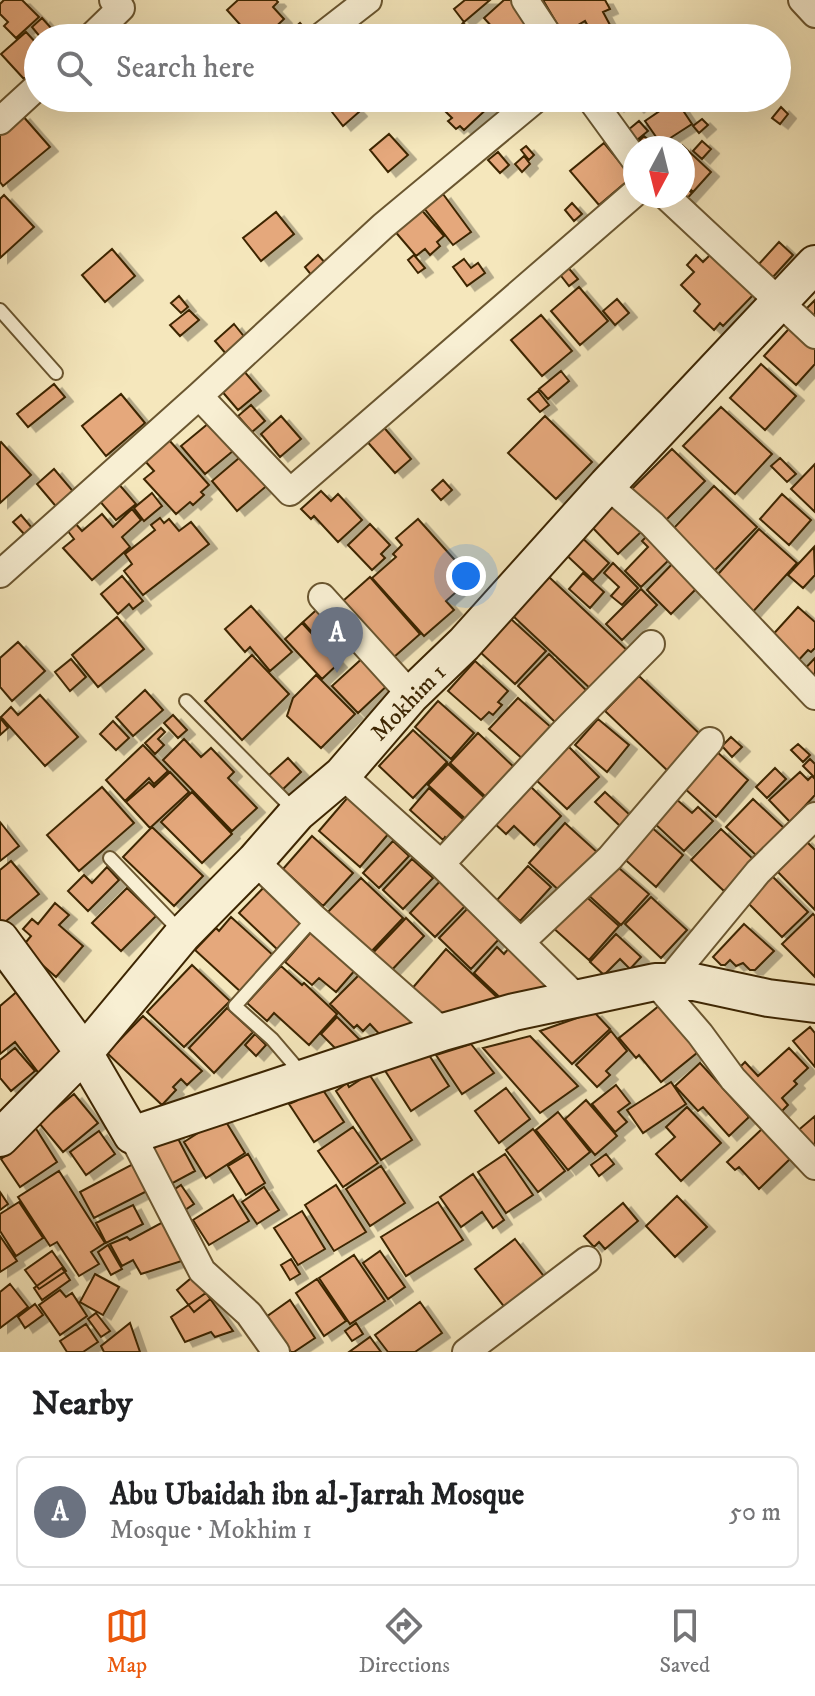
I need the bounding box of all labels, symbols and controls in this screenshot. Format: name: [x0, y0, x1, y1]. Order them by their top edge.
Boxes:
search box: [24, 24, 791, 112]
icon: search: [52, 46, 96, 90]
text: Search here: [116, 50, 255, 87]
north arrow: [623, 136, 695, 208]
your location: [446, 556, 486, 596]
pin: A: [311, 607, 363, 673]
street label: Mokhim 1: [365, 658, 453, 748]
text: Nearby: [32, 1383, 133, 1425]
text: Abu Ubaidah ibn al-Jarrah Mosque: [110, 1477, 524, 1514]
text: A: [52, 1496, 68, 1529]
text: 50 m: [729, 1496, 781, 1529]
text: Mosque · Mokhim 1: [110, 1514, 312, 1547]
tab: Map: [105, 1604, 149, 1679]
tab: Directions: [359, 1604, 450, 1679]
tab: Saved: [660, 1604, 710, 1679]

